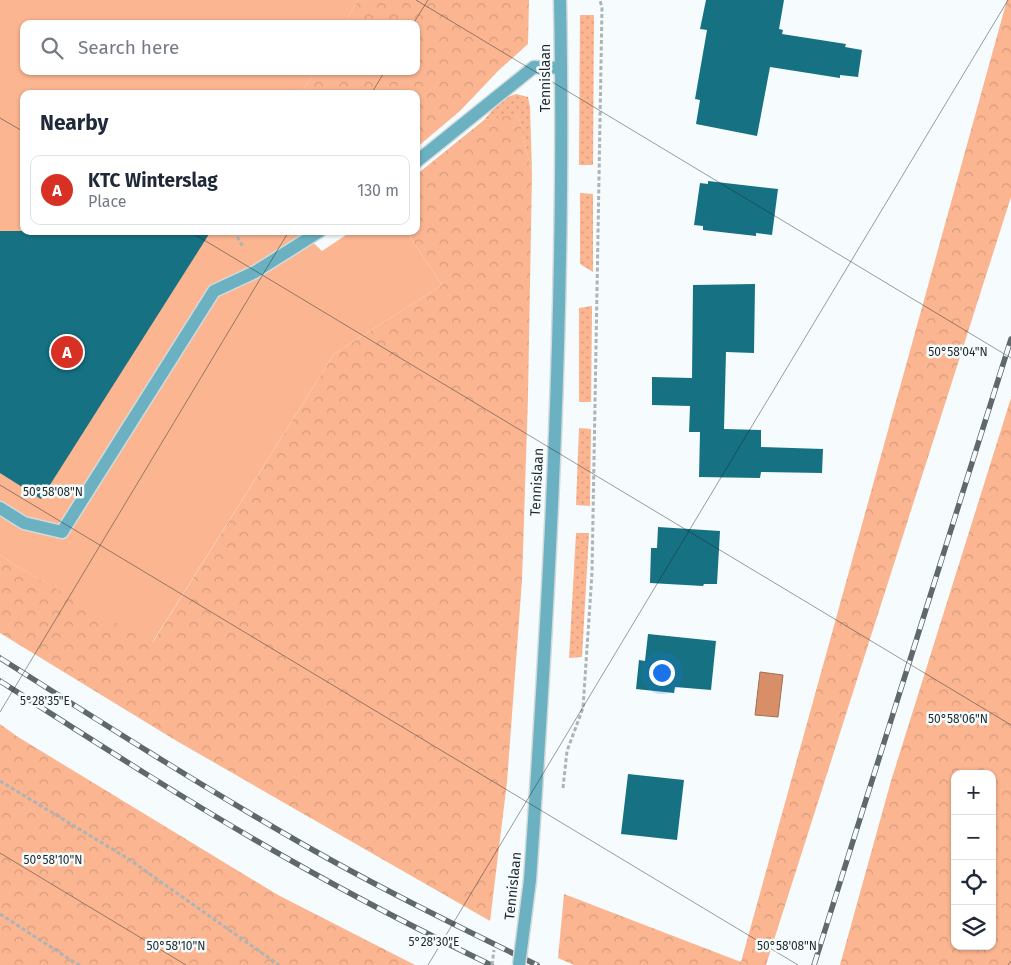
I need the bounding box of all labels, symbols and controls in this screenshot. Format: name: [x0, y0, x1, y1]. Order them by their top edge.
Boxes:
search box: [20, 20, 420, 75]
icon: search: [38, 34, 66, 62]
text: Search here: [78, 36, 179, 59]
street label: Tennislaan: [537, 44, 554, 112]
text: Nearby: [40, 110, 108, 136]
text: KTC Winterslag: [88, 169, 218, 192]
text: A: [52, 181, 62, 200]
text: 130 m: [357, 181, 399, 200]
text: Place: [88, 192, 127, 211]
pin: A: [51, 333, 83, 371]
text: 50°58'04"N: [928, 345, 988, 359]
street label: Tennislaan: [527, 447, 547, 517]
text: 50°58'08"N: [23, 485, 83, 499]
your location: [649, 660, 675, 686]
text: 5°28'35"E: [20, 694, 70, 708]
text: 50°58'06"N: [928, 712, 988, 726]
map controls: [951, 770, 996, 950]
button: +: [951, 770, 996, 815]
button: −: [951, 815, 996, 860]
street label: Tennislaan: [501, 851, 525, 921]
text: 50°58'10"N: [24, 853, 82, 867]
button: locate: [951, 860, 996, 905]
button: layers: [951, 905, 996, 950]
text: 5°28'30"E: [409, 935, 459, 949]
text: 50°58'10"N: [147, 939, 205, 953]
text: 50°58'08"N: [757, 939, 817, 953]

